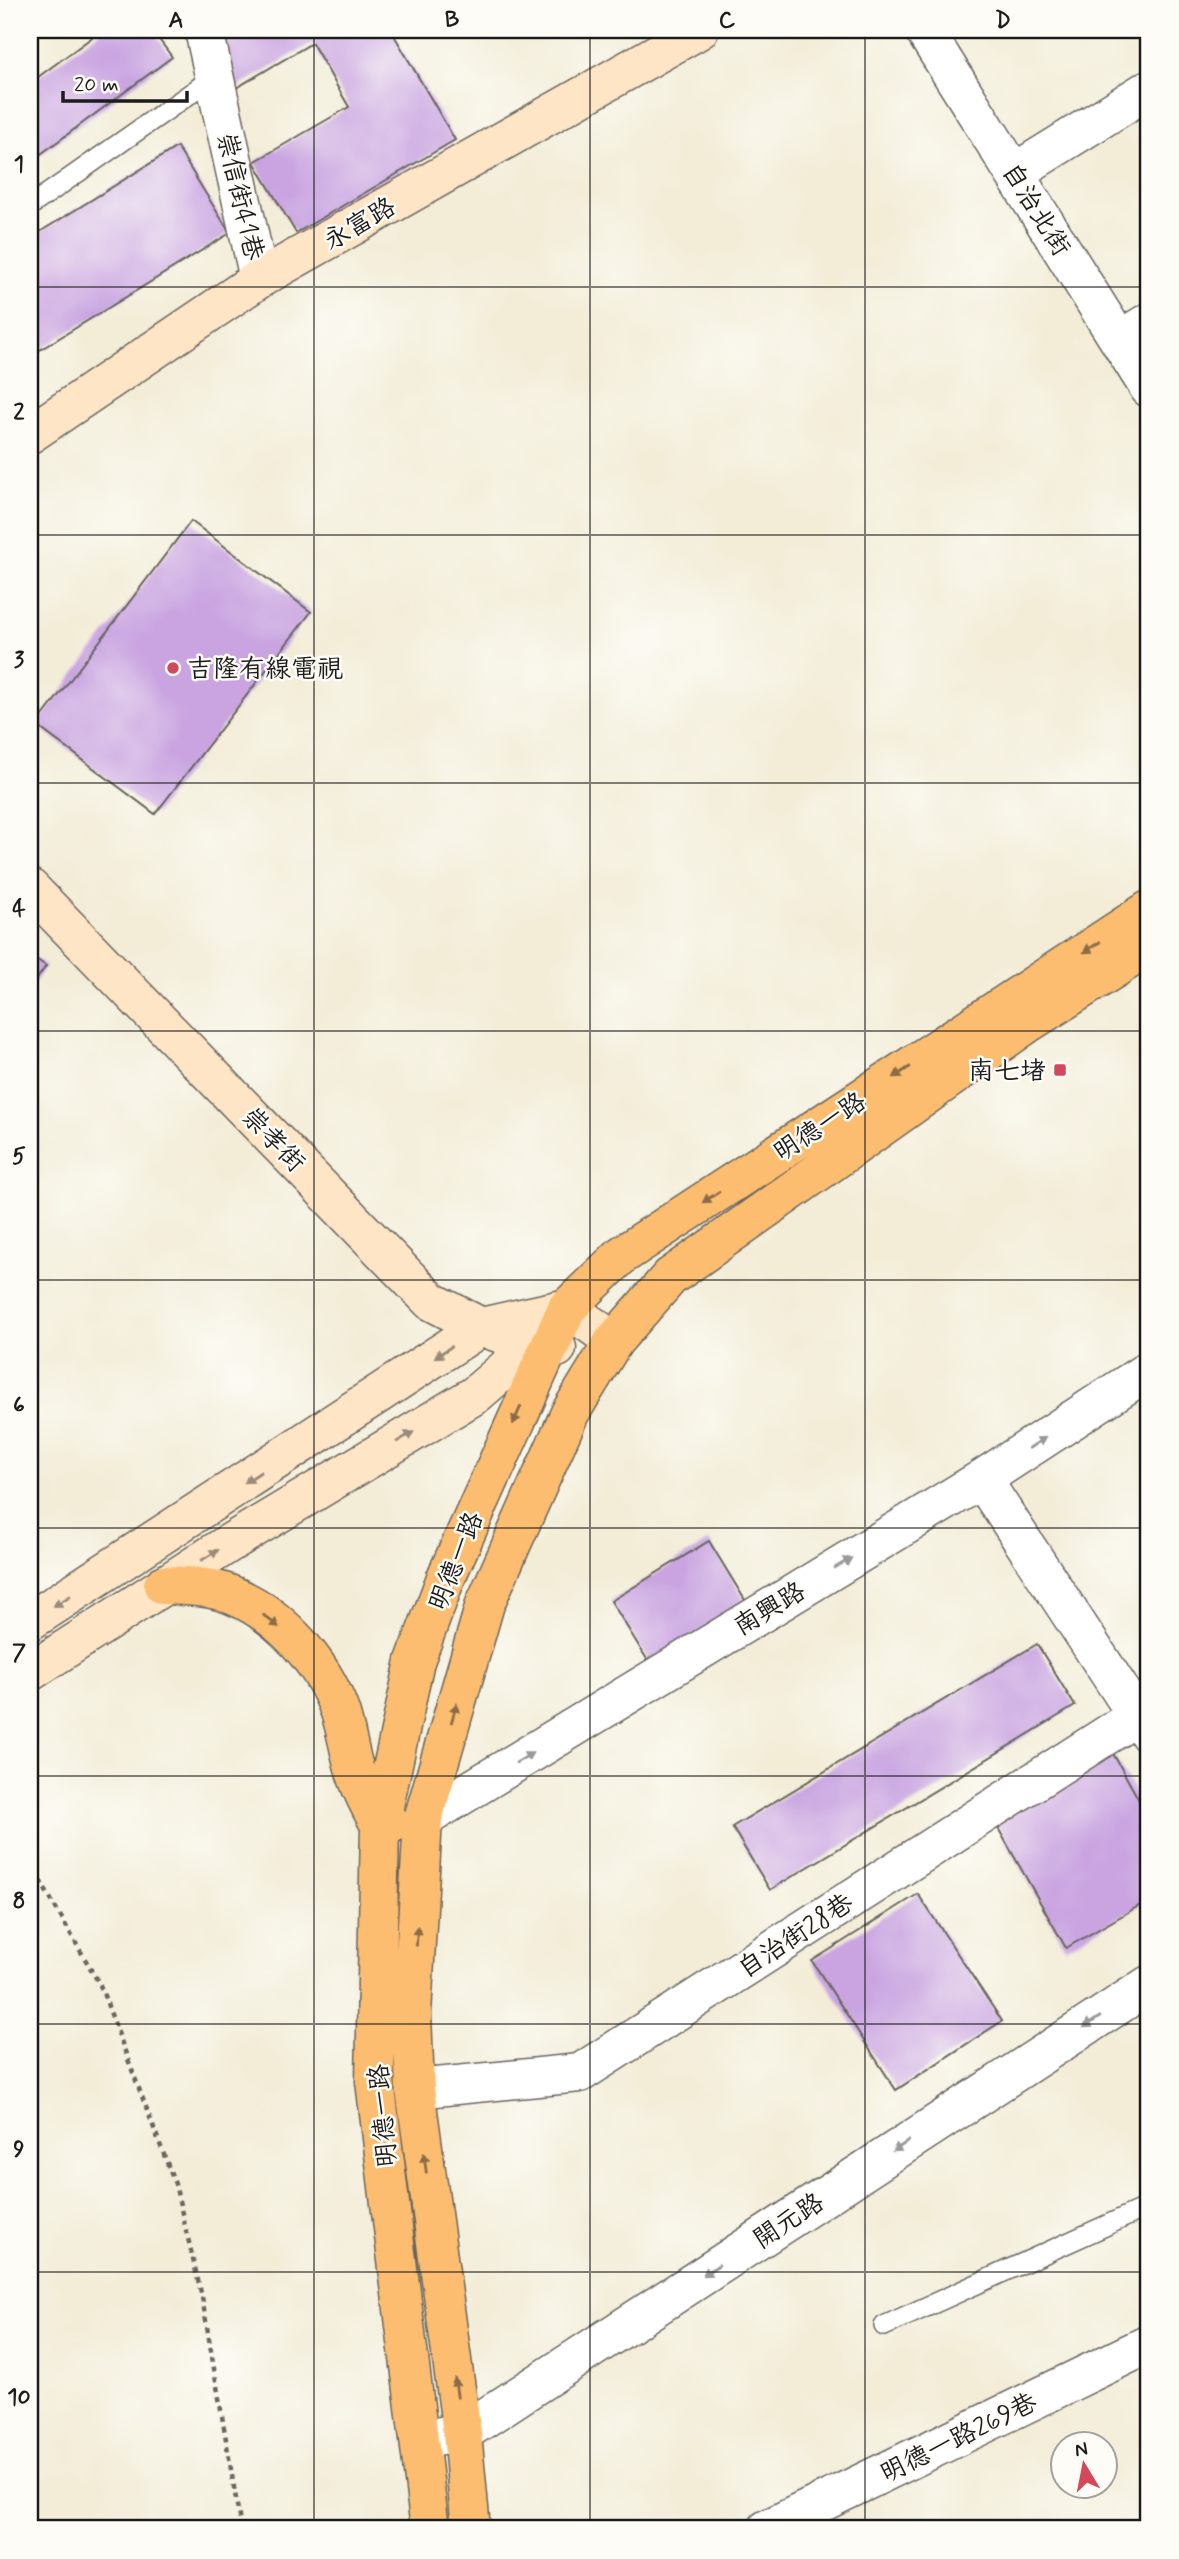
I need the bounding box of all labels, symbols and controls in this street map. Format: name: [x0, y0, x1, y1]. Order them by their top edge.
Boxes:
text: A: [168, 6, 184, 36]
text: B: [445, 6, 460, 36]
text: C: [719, 6, 736, 36]
text: D: [995, 6, 1011, 36]
scale bar: [63, 60, 187, 104]
text: 20 m: [74, 71, 119, 99]
street label: 崇信街41巷: [208, 129, 270, 264]
text: 1: [14, 150, 24, 180]
street label: 自治北街: [993, 157, 1077, 263]
street label: 永富路: [318, 191, 402, 259]
text: 2: [13, 398, 25, 428]
text: 3: [14, 646, 25, 676]
place label: 吉隆有線電視: [187, 653, 343, 687]
marker: 吉隆有線電視: [165, 660, 181, 676]
text: 4: [12, 894, 26, 924]
one-way arrow: [1082, 941, 1102, 954]
place label: 南七堵: [968, 1055, 1046, 1089]
marker: 南七堵: [1052, 1062, 1068, 1078]
one-way arrow: [893, 1065, 911, 1079]
street label: 明德一路: [767, 1085, 873, 1170]
street label: 崇孝街: [233, 1101, 312, 1180]
text: 5: [12, 1142, 26, 1172]
one-way arrow: [702, 1190, 721, 1203]
one-way arrow: [434, 1345, 452, 1359]
text: 6: [13, 1391, 25, 1421]
one-way arrow: [511, 1405, 523, 1425]
one-way arrow: [395, 1431, 414, 1443]
one-way arrow: [1027, 1437, 1046, 1450]
one-way arrow: [244, 1470, 262, 1484]
street label: 明德一路: [422, 1507, 492, 1616]
one-way arrow: [200, 1548, 220, 1561]
one-way arrow: [834, 1557, 853, 1570]
street label: 南興路: [728, 1575, 812, 1644]
one-way arrow: [53, 1594, 72, 1607]
one-way arrow: [262, 1613, 280, 1627]
text: 7: [12, 1639, 26, 1669]
one-way arrow: [450, 1703, 460, 1724]
one-way arrow: [514, 1752, 533, 1765]
text: 8: [13, 1887, 25, 1917]
street label: 自治街28巷: [732, 1887, 860, 1987]
one-way arrow: [411, 1925, 422, 1947]
one-way arrow: [1083, 2015, 1101, 2029]
street label: 明德一路: [363, 2063, 405, 2169]
text: 9: [13, 2135, 25, 2165]
one-way arrow: [892, 2140, 911, 2153]
one-way arrow: [420, 2152, 431, 2174]
street label: 開元路: [747, 2186, 831, 2257]
one-way arrow: [701, 2264, 721, 2277]
one-way arrow: [450, 2377, 461, 2399]
text: 10: [7, 2383, 31, 2413]
street label: 明德一路269巷: [875, 2386, 1043, 2492]
north arrow: [1050, 2430, 1120, 2500]
text: N: [1073, 2436, 1090, 2463]

